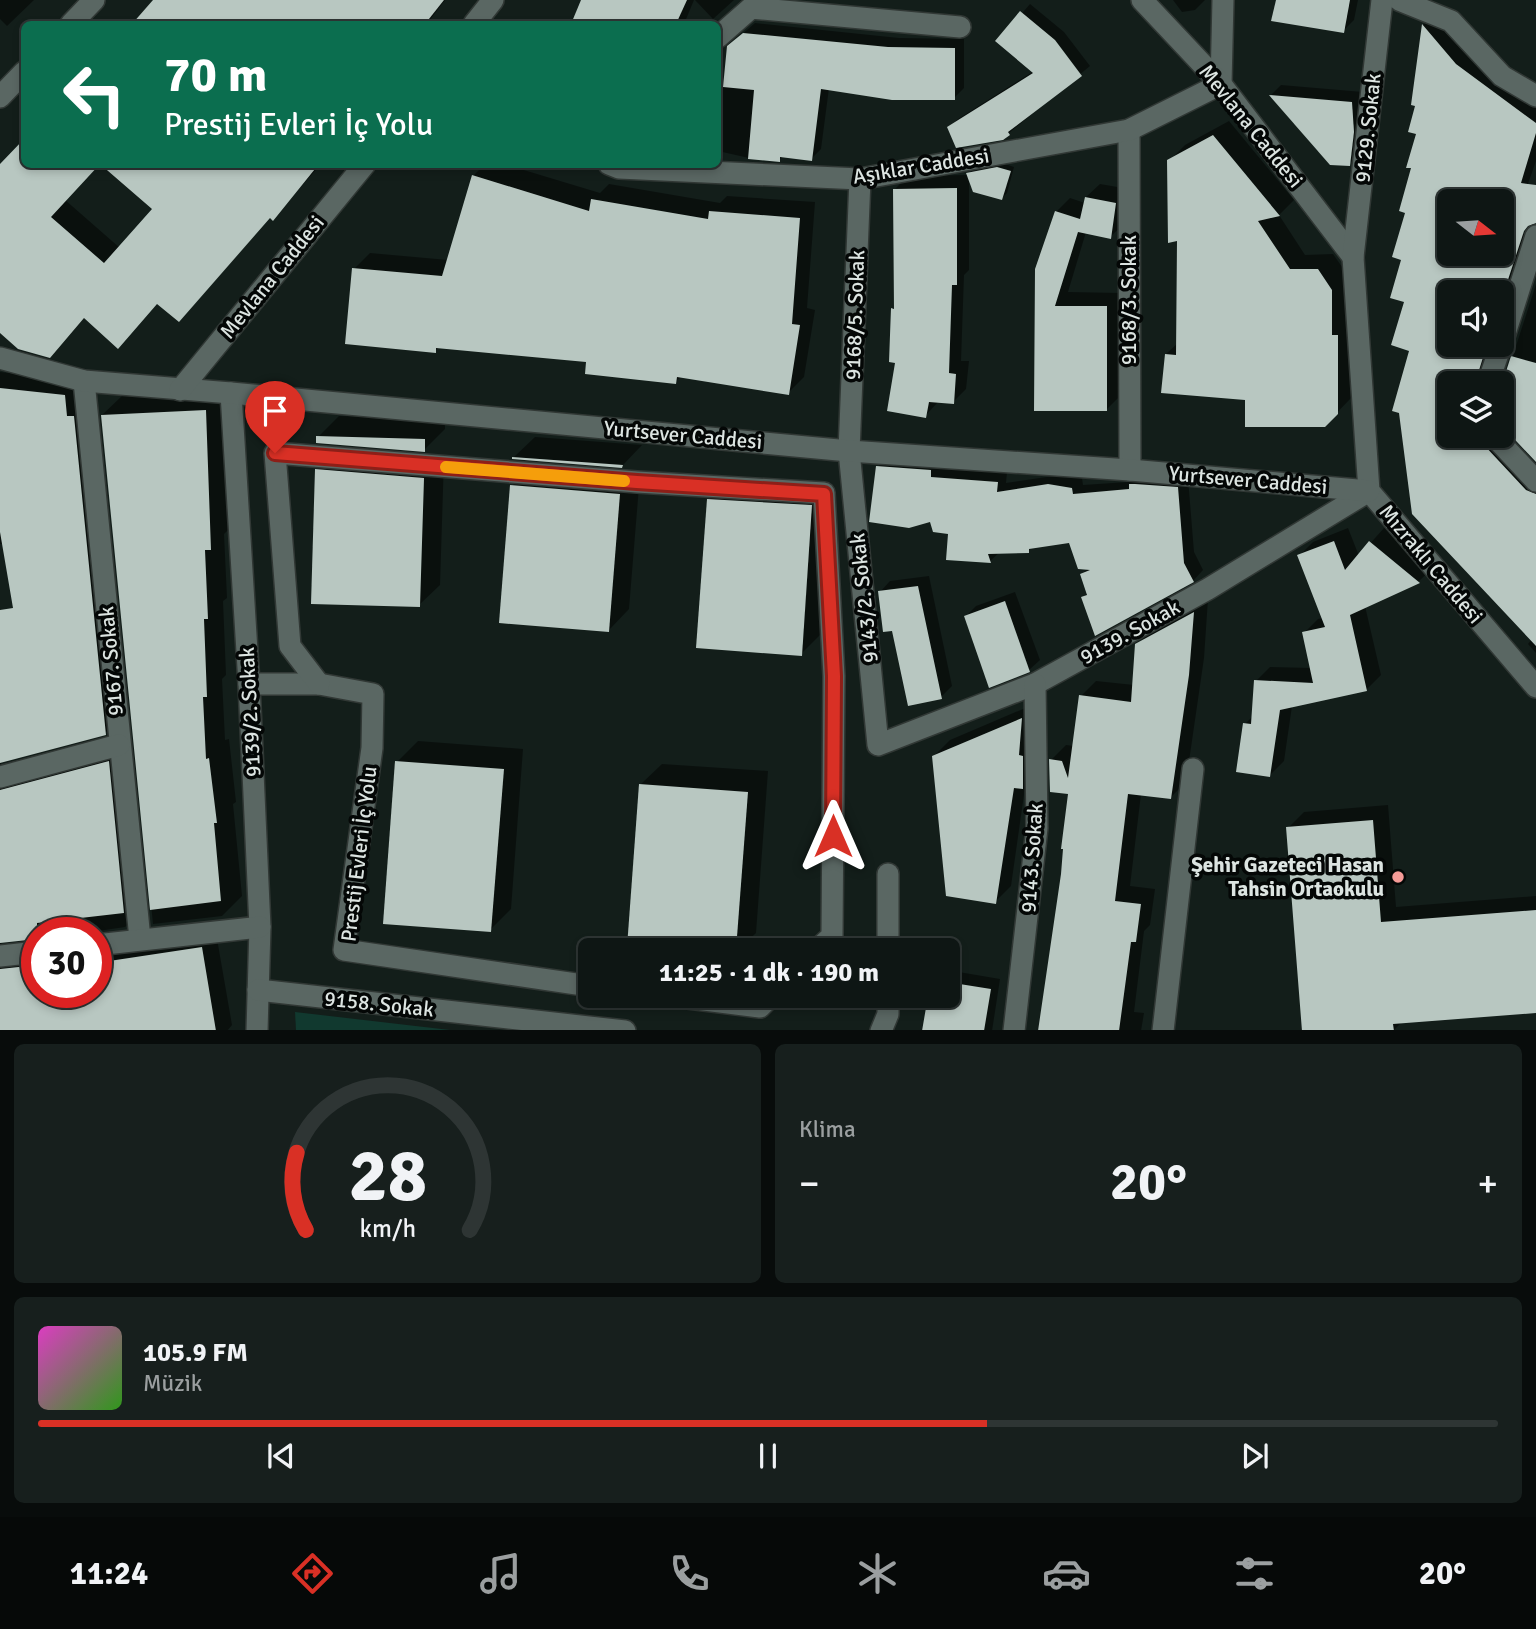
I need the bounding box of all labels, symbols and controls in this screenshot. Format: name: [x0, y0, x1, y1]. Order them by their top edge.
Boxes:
text: 70 m: [164, 45, 267, 105]
icon: left: [49, 49, 140, 140]
street label: Mevlana Caddesi: [1193, 59, 1309, 193]
street label: 9129. Sokak: [1349, 72, 1387, 184]
text: Prestij Evleri İç Yolu: [164, 105, 433, 144]
street label: Aşıklar Caddesi: [851, 142, 991, 190]
north arrow: [1437, 189, 1514, 266]
map controls: [1437, 189, 1514, 448]
street label: Mevlana Caddesi: [214, 210, 330, 344]
street label: 9168/3. Sokak: [1116, 235, 1142, 365]
street label: 9168/5. Sokak: [840, 249, 870, 380]
button: sound: [1437, 280, 1514, 357]
button: layers: [1437, 371, 1514, 448]
pin: [245, 381, 305, 453]
icon: arrive: [256, 392, 294, 430]
street label: Yurtsever Caddesi: [603, 415, 763, 455]
street label: Yurtsever Caddesi: [1168, 460, 1328, 500]
street label: Mızraklı Caddesi: [1374, 499, 1488, 629]
street label: 9143/2. Sokak: [844, 532, 884, 664]
street label: 9139. Sokak: [1076, 594, 1185, 670]
street label: 9167. Sokak: [93, 605, 129, 717]
street label: 9139/2. Sokak: [234, 646, 266, 778]
street label: Prestij Evleri İç Yolu: [335, 765, 383, 943]
position arrow: [796, 799, 870, 873]
street label: 9143. Sokak: [1015, 802, 1049, 914]
place label: Şehir Gazeteci Hasan Tahsin Ortaokulu: [1191, 852, 1384, 902]
marker: Şehir Gazeteci Hasan Tahsin Ortaokulu: [1390, 869, 1406, 885]
speed limit sign: 30: [21, 917, 112, 1008]
text: 11:25 · 1 dk · 190 m: [659, 957, 879, 989]
street label: 9158. Sokak: [323, 985, 435, 1023]
text: Klima: [799, 1115, 856, 1144]
text: 28: [348, 1132, 427, 1221]
text: 20°: [1110, 1150, 1187, 1214]
text: −: [799, 1160, 820, 1207]
text: +: [1477, 1160, 1498, 1207]
text: km/h: [359, 1212, 416, 1243]
text: 105.9 FM: [143, 1337, 248, 1369]
text: Müzik: [143, 1369, 202, 1398]
icon: previous: [262, 1437, 300, 1475]
icon: pause: [749, 1437, 787, 1475]
icon: next: [1236, 1437, 1274, 1475]
icon: directions: [288, 1549, 337, 1598]
icon: music: [476, 1549, 525, 1598]
icon: phone: [665, 1549, 714, 1598]
icon: climate: [853, 1549, 902, 1598]
icon: car: [1042, 1549, 1091, 1598]
icon: filters: [1230, 1549, 1279, 1598]
text: 11:24: [70, 1554, 148, 1593]
text: 20°: [1419, 1554, 1466, 1593]

